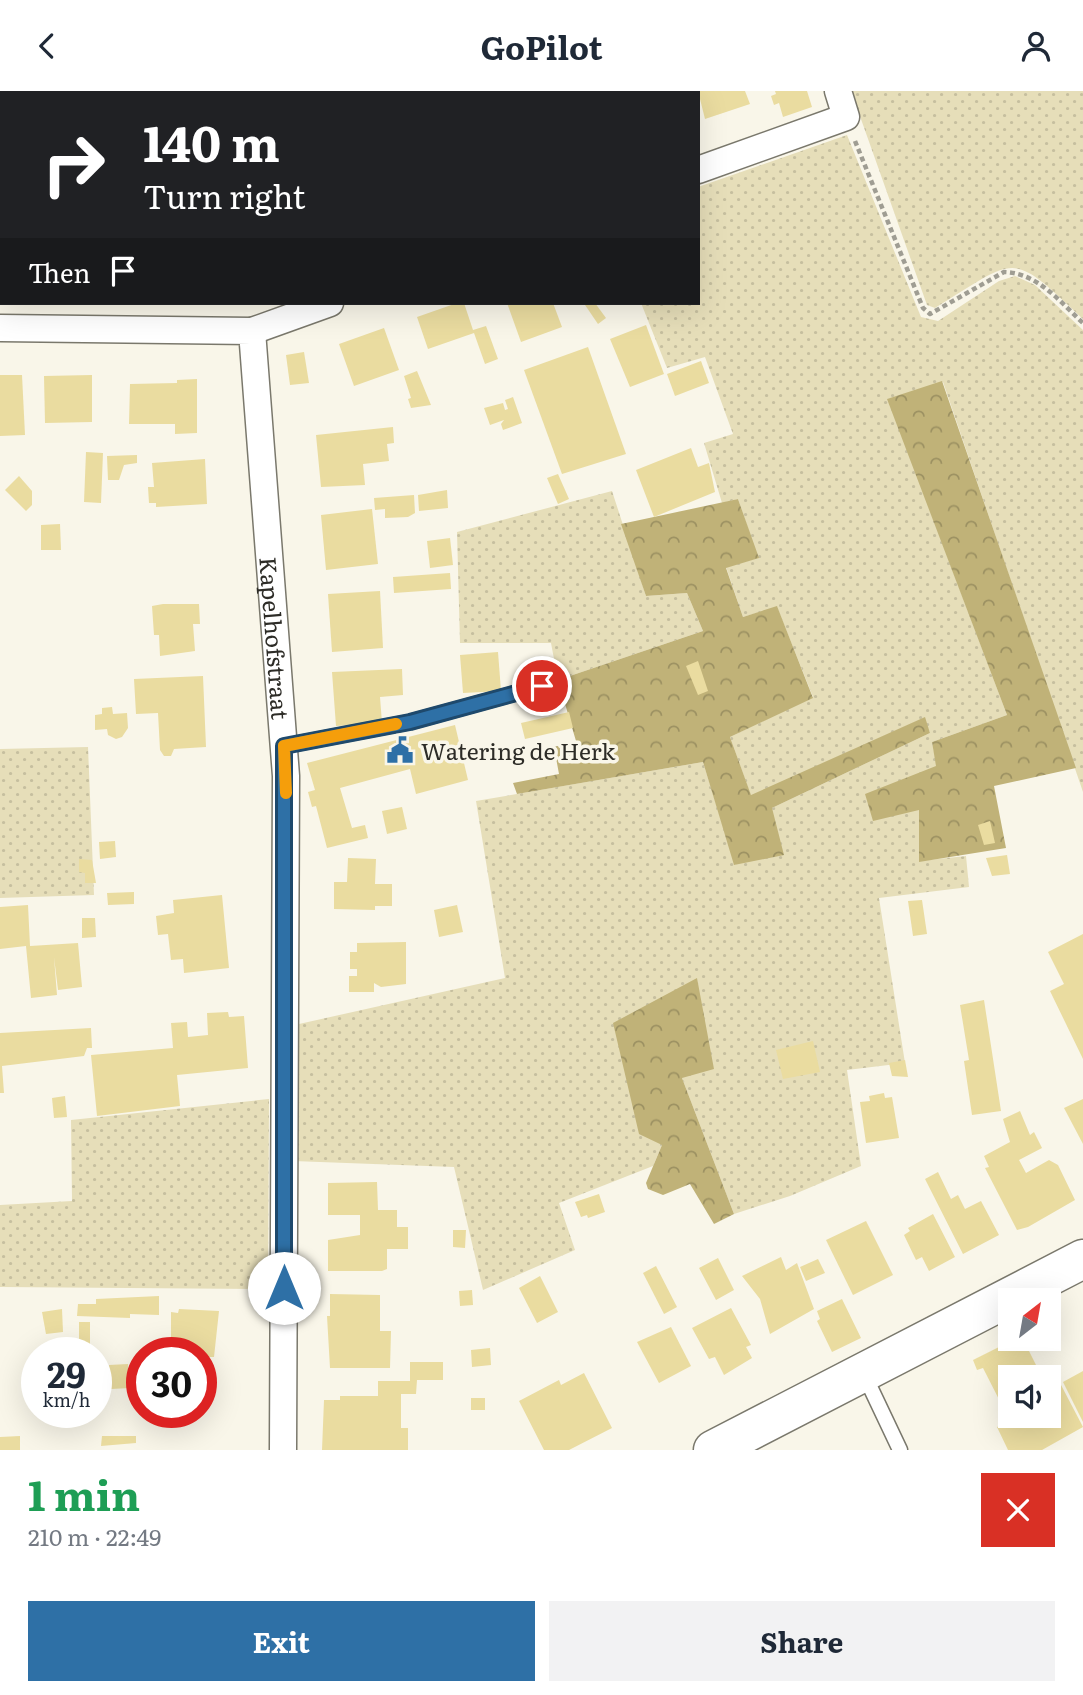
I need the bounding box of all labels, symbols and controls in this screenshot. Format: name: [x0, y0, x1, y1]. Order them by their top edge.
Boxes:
text: GoPilot: [480, 22, 603, 70]
icon: back: [28, 27, 66, 65]
icon: person: [1017, 27, 1055, 65]
text: 140 m: [143, 104, 280, 177]
icon: right: [28, 119, 119, 210]
text: Turn right: [143, 171, 305, 219]
text: Then: [28, 252, 90, 291]
icon: arrive: [104, 252, 142, 290]
street label: Kapelhofstraat: [252, 555, 299, 721]
pin: [512, 656, 572, 716]
icon: arrive: [523, 667, 561, 705]
place label: Watering de Herk: [421, 733, 616, 767]
public building icon: Watering de Herk: [385, 735, 415, 765]
position arrow: [247, 1251, 321, 1325]
north arrow: [998, 1288, 1060, 1351]
map controls: [998, 1288, 1061, 1428]
speed limit sign: 30: [126, 1337, 217, 1428]
text: 29: [47, 1347, 86, 1399]
button: sound: [998, 1365, 1061, 1428]
text: km/h: [43, 1386, 90, 1413]
text: 1 min: [28, 1462, 140, 1524]
button: close: [981, 1473, 1055, 1547]
text: 210 m · 22:49: [28, 1519, 161, 1553]
button: Exit: [28, 1601, 535, 1681]
button: Share: [549, 1601, 1055, 1681]

